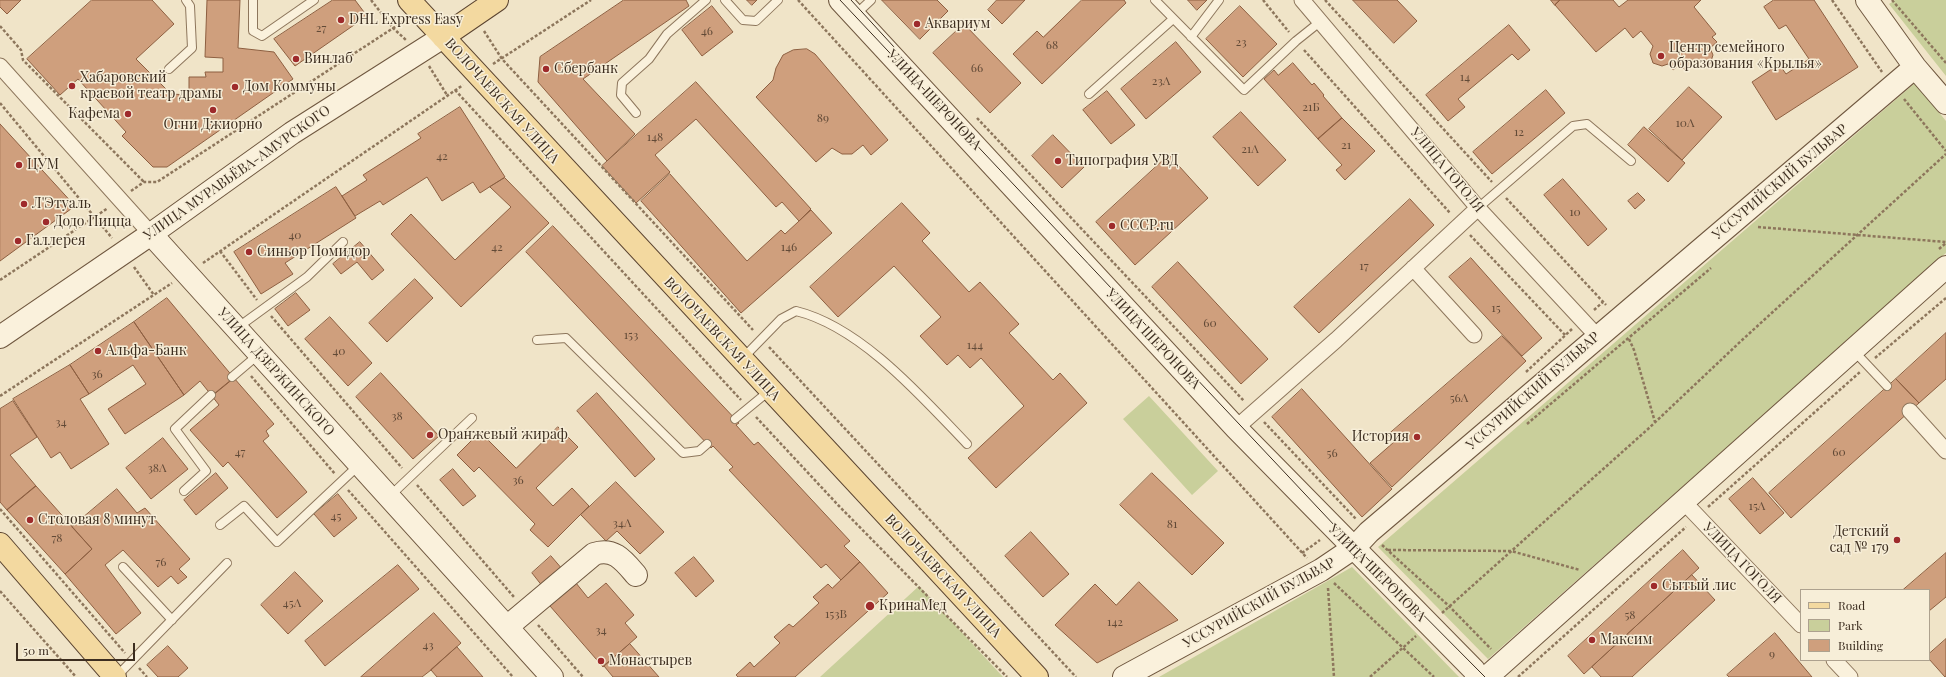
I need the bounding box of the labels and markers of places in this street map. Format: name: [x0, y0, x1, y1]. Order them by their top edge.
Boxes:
place label: DHL Express Easy: [349, 12, 463, 28]
marker: DHL Express Easy: [336, 15, 346, 25]
place label: Аквариум: [925, 16, 990, 32]
marker: Аквариум: [912, 19, 922, 29]
place label: Центр семейного образования «Крылья»: [1669, 40, 1822, 72]
place label: Винлаб: [304, 51, 353, 67]
marker: Центр семейного образования «Крылья»: [1656, 51, 1666, 61]
marker: Винлаб: [291, 54, 301, 64]
place label: Сбербанк: [554, 61, 618, 77]
marker: Сбербанк: [541, 64, 551, 74]
place label: Хабаровский краевой театр драмы: [80, 70, 222, 102]
place label: Дом Коммуны: [243, 79, 336, 95]
marker: Хабаровский краевой театр драмы: [67, 81, 77, 91]
marker: Дом Коммуны: [230, 82, 240, 92]
marker: Огни Джиорно: [208, 105, 218, 115]
place label: Кафема: [68, 106, 120, 122]
marker: Кафема: [123, 109, 133, 119]
place label: Огни Джиорно: [163, 117, 263, 133]
place label: Типография УВД: [1066, 153, 1178, 169]
marker: Типография УВД: [1053, 156, 1063, 166]
place label: ЦУМ: [27, 157, 59, 173]
marker: ЦУМ: [14, 160, 24, 170]
place label: Л'Этуаль: [32, 196, 91, 212]
marker: Л'Этуаль: [19, 199, 29, 209]
place label: Додо Пицца: [54, 214, 131, 230]
marker: Додо Пицца: [41, 217, 51, 227]
place label: СССР.ru: [1120, 218, 1174, 234]
marker: СССР.ru: [1107, 221, 1117, 231]
place label: Галлерея: [26, 233, 86, 249]
marker: Галлерея: [13, 236, 23, 246]
place label: Синьор Помидор: [257, 244, 370, 260]
marker: Синьор Помидор: [244, 247, 254, 257]
place label: Альфа-Банк: [106, 343, 187, 359]
marker: Альфа-Банк: [93, 346, 103, 356]
place label: Оранжевый жираф: [438, 427, 568, 443]
place label: История: [1352, 429, 1409, 445]
marker: Оранжевый жираф: [425, 430, 435, 440]
marker: История: [1412, 432, 1422, 442]
place label: Столовая 8 минут: [38, 512, 156, 528]
marker: Столовая 8 минут: [25, 515, 35, 525]
place label: Детский сад № 179: [1829, 524, 1889, 556]
marker: Детский сад № 179: [1892, 535, 1902, 545]
place label: Сытый лис: [1662, 578, 1736, 594]
marker: Сытый лис: [1649, 581, 1659, 591]
place label: КринаМед: [879, 598, 947, 614]
marker: КринаМед: [864, 600, 876, 612]
place label: Максим: [1600, 632, 1652, 648]
marker: Максим: [1587, 635, 1597, 645]
place label: Монастырев: [609, 653, 692, 669]
marker: Монастырев: [596, 656, 606, 666]

